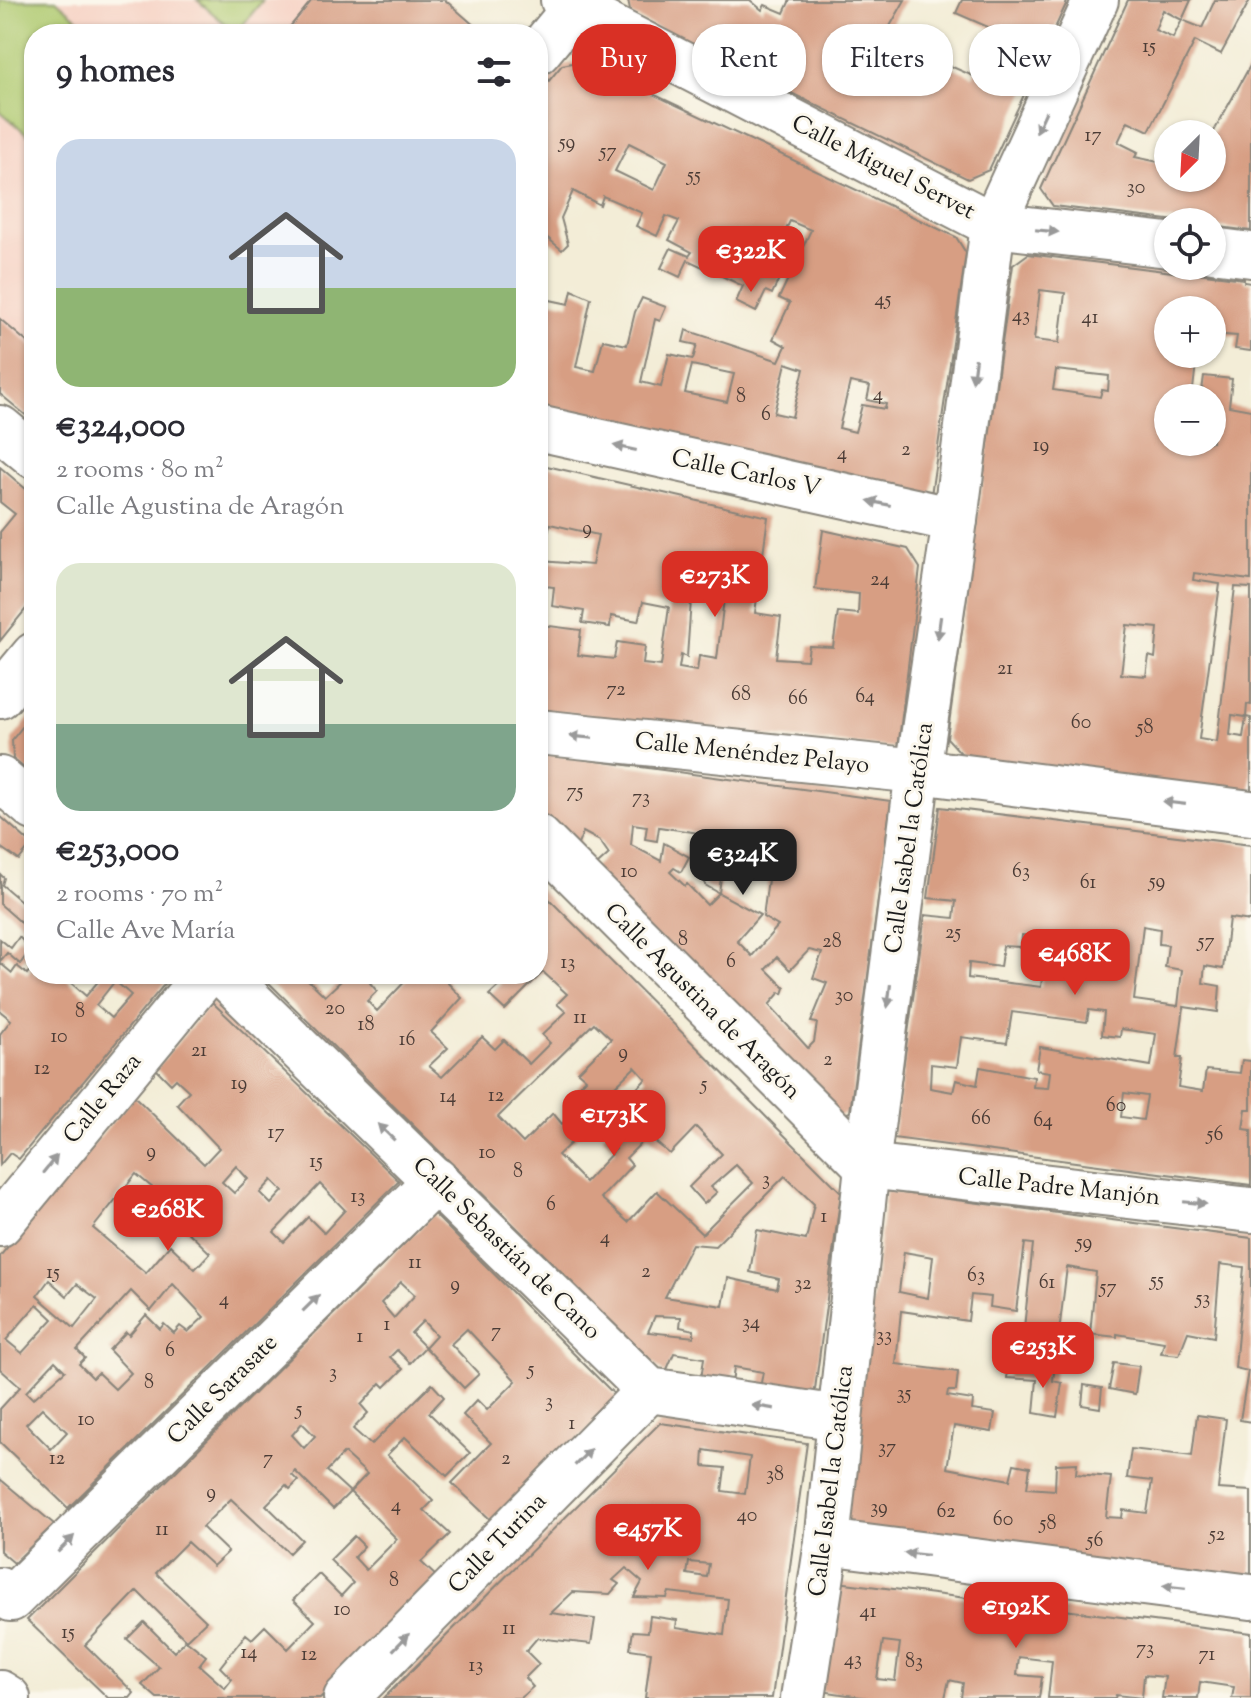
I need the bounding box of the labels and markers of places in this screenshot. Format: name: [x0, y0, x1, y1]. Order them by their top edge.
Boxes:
pin: €322K: [695, 226, 807, 294]
pin: €273K: [659, 551, 771, 619]
pin: €324K: [687, 829, 799, 897]
pin: €468K: [1019, 929, 1131, 997]
pin: €173K: [558, 1090, 670, 1158]
pin: €268K: [112, 1185, 224, 1253]
pin: €253K: [987, 1322, 1099, 1390]
pin: €457K: [592, 1504, 704, 1572]
pin: €192K: [960, 1582, 1072, 1650]

